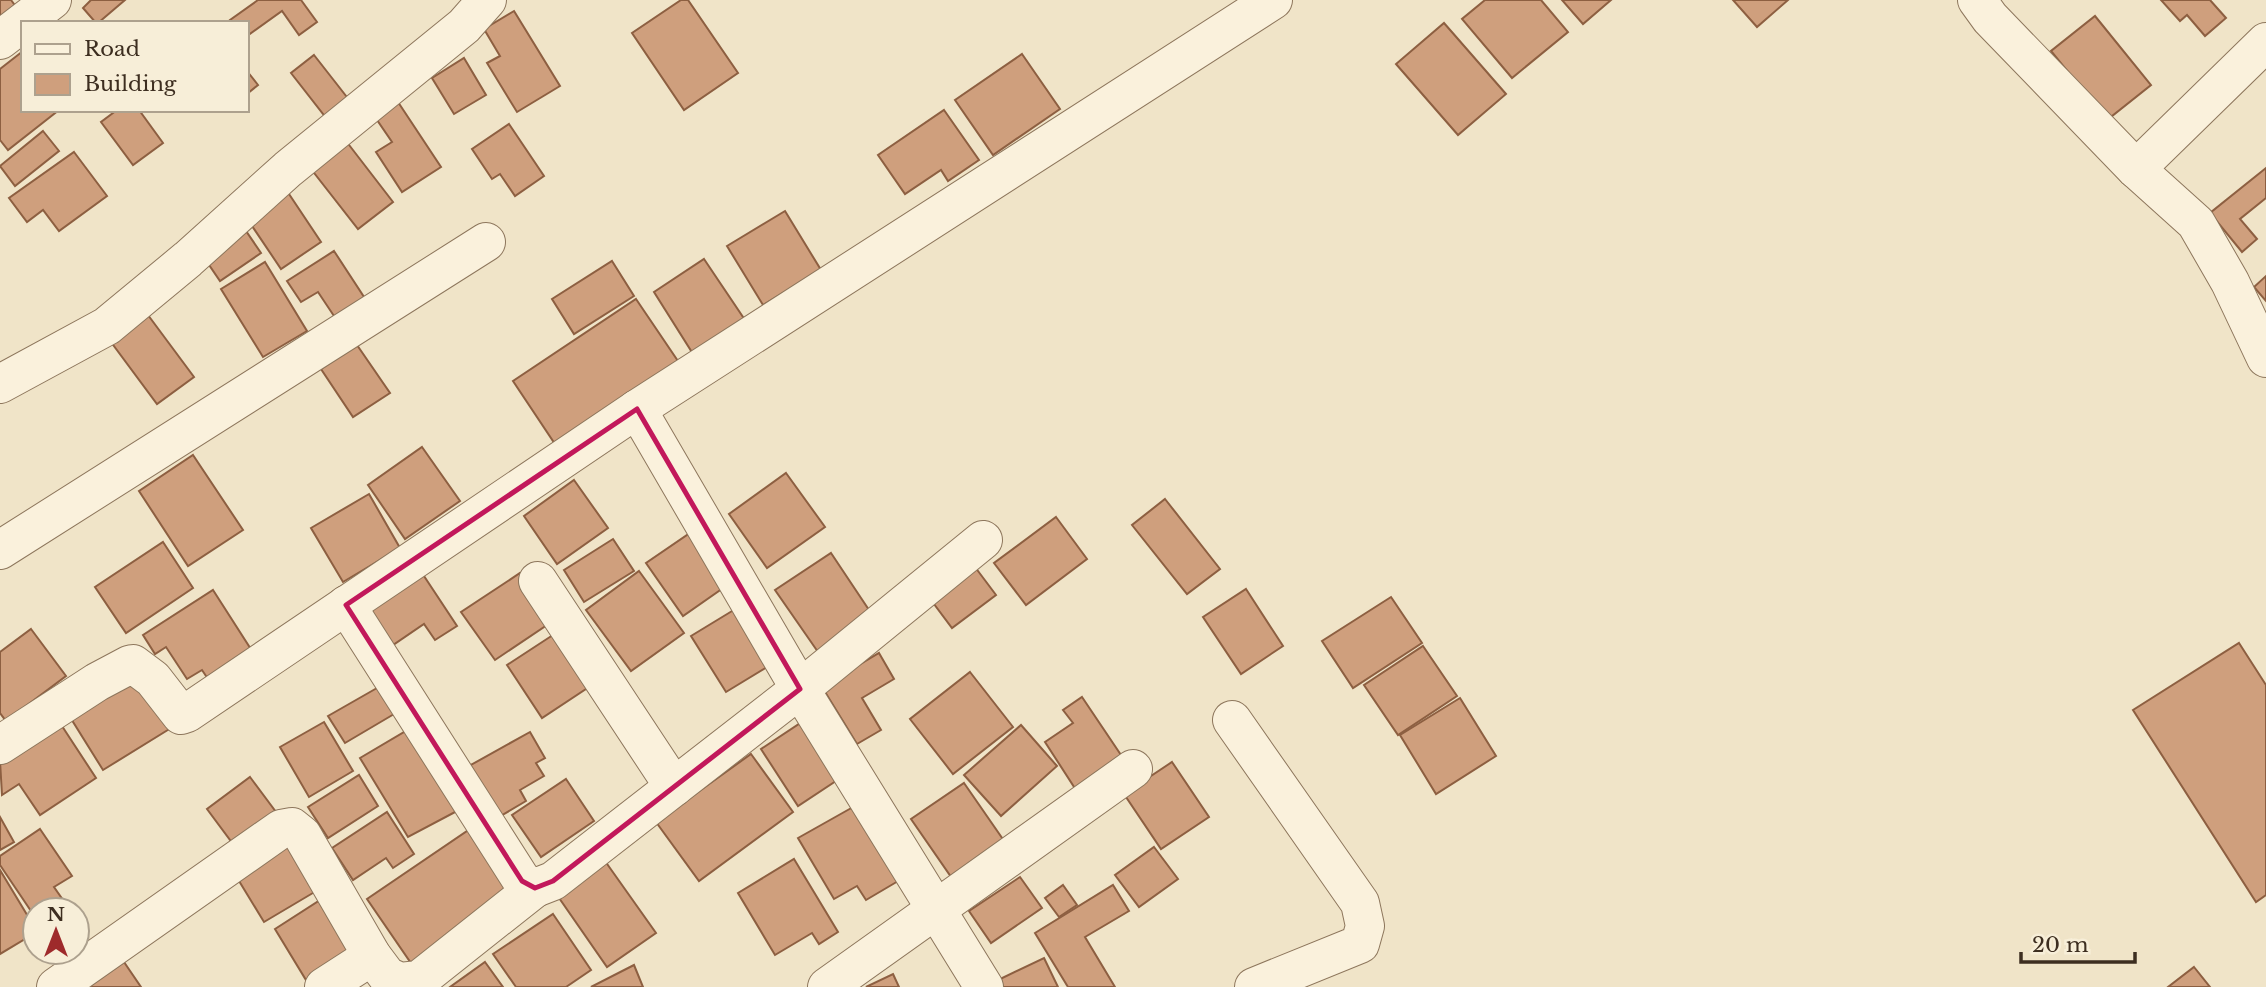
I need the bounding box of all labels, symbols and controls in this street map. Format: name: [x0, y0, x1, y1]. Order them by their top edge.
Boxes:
legend: [21, 21, 248, 112]
text: Road: [84, 36, 140, 62]
text: Building: [84, 71, 177, 97]
north arrow: [21, 896, 91, 966]
text: N: [47, 903, 65, 926]
scale bar: [2021, 920, 2135, 964]
text: 20 m: [2032, 932, 2089, 958]

